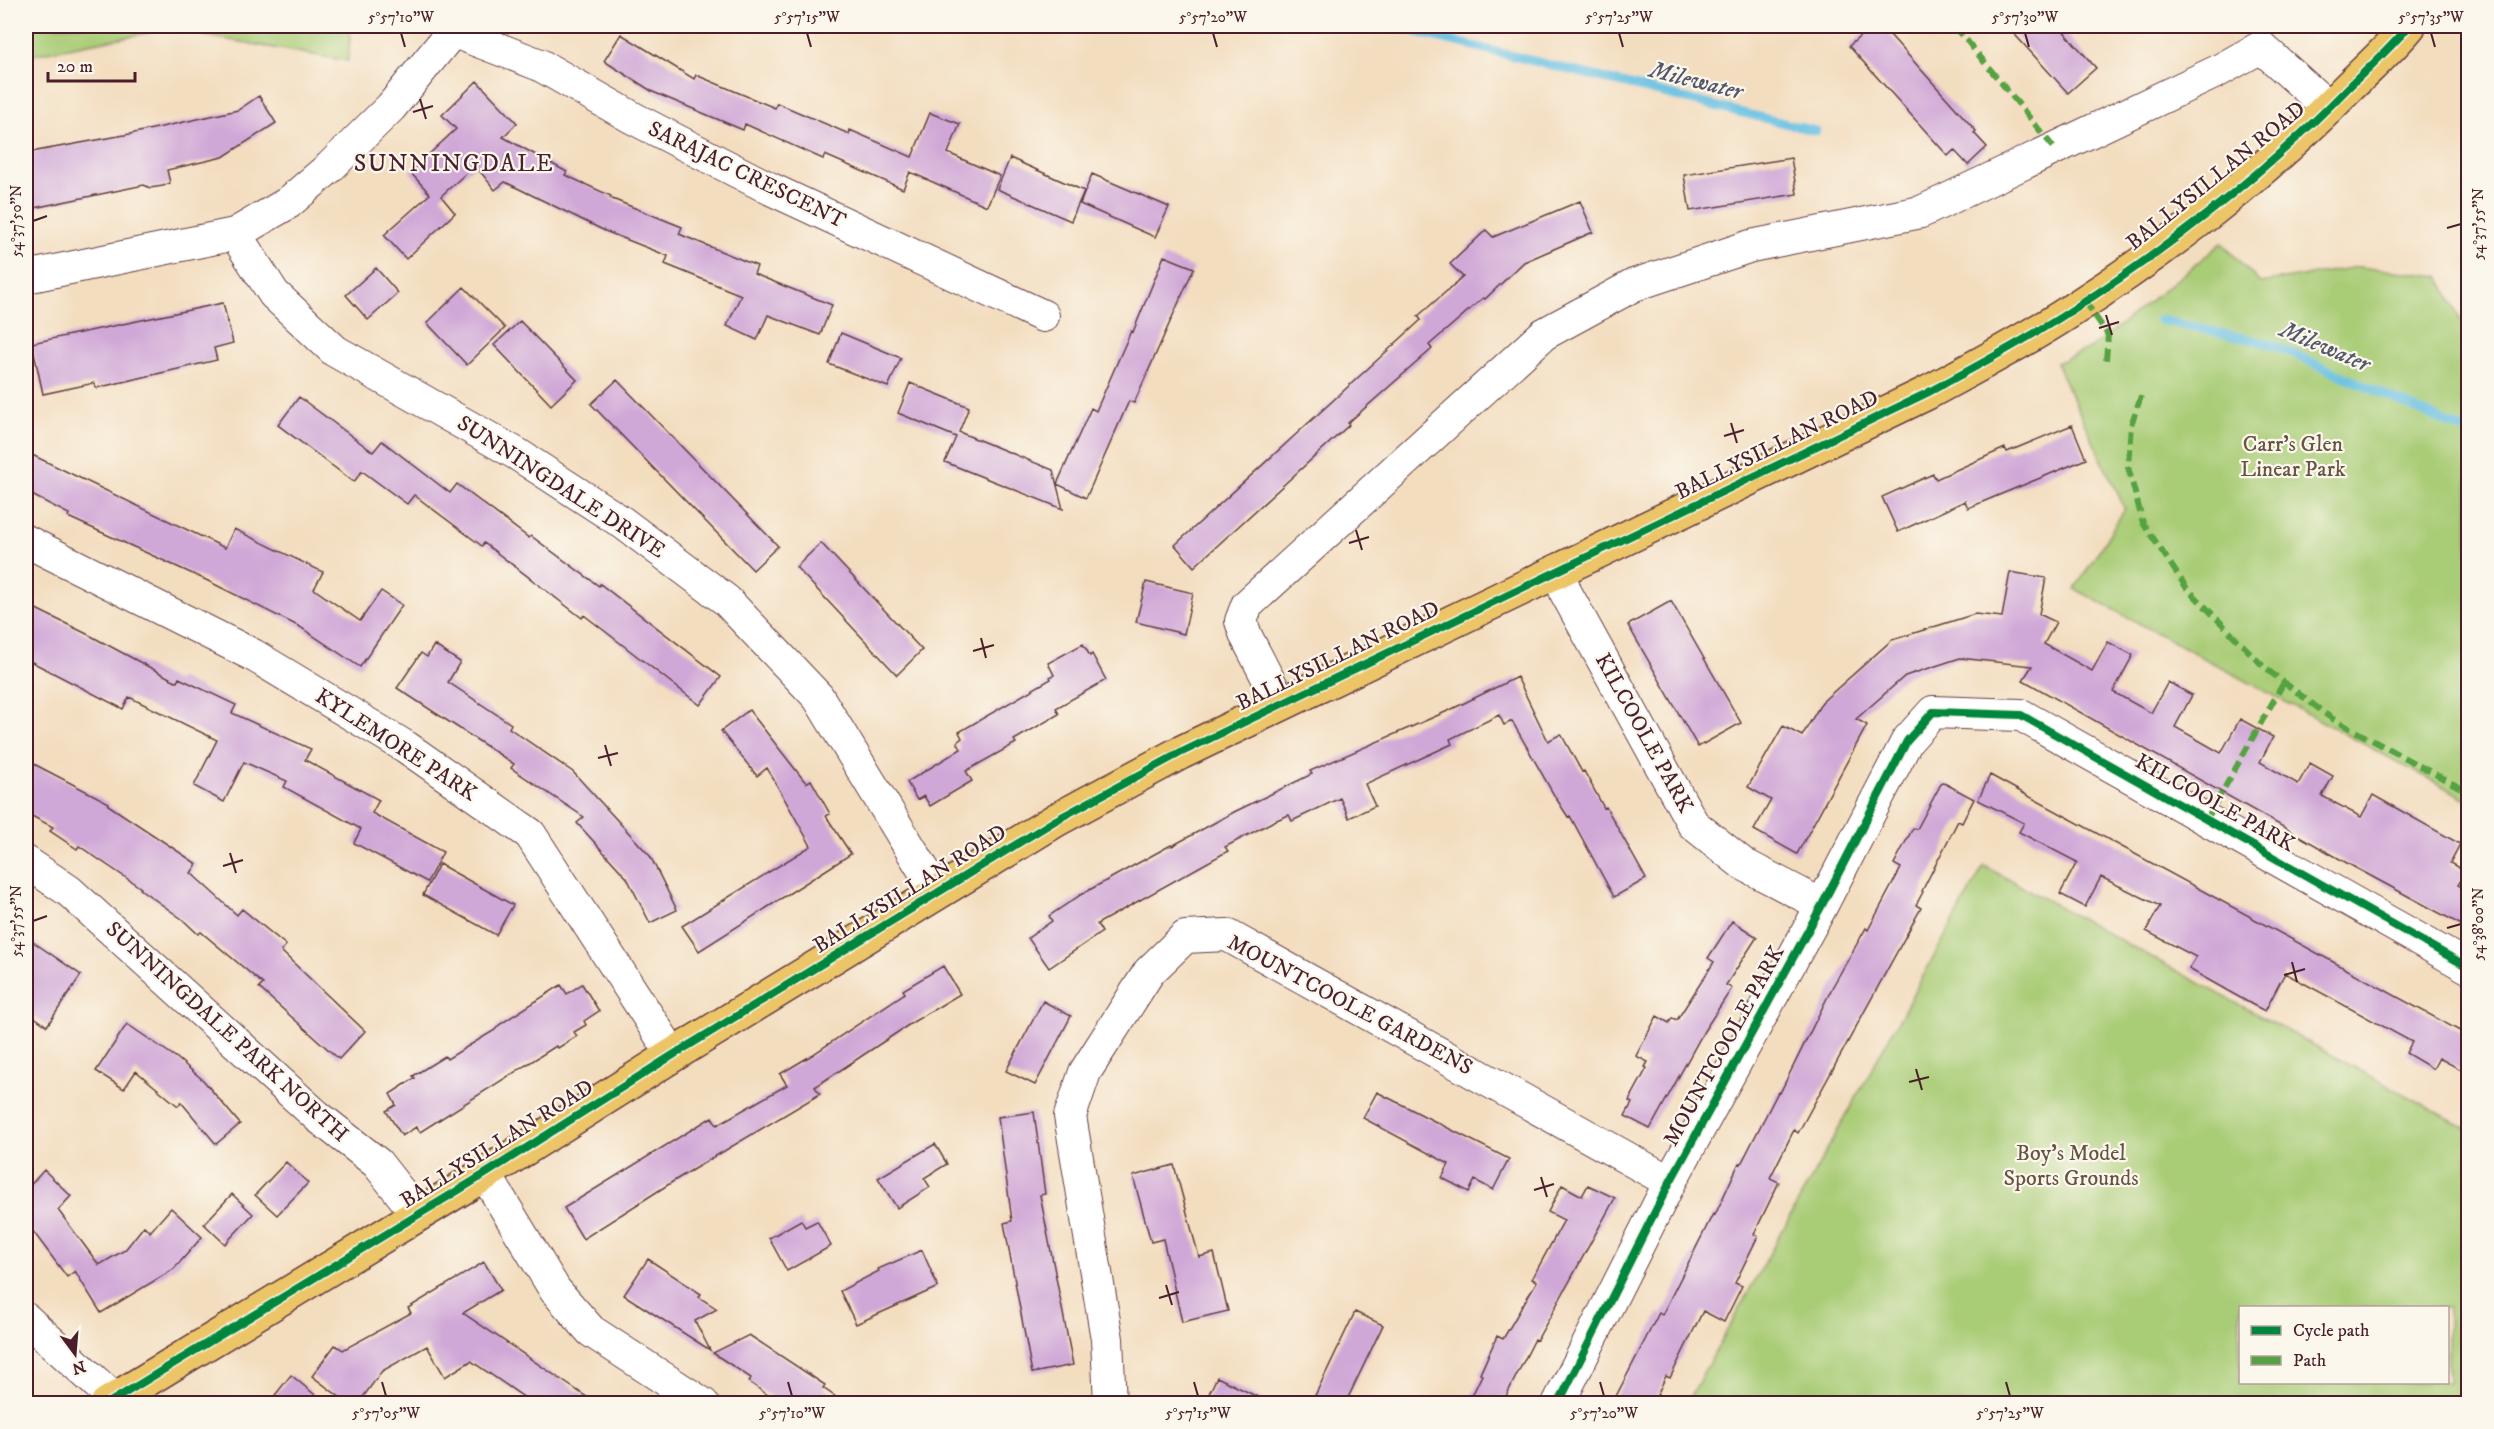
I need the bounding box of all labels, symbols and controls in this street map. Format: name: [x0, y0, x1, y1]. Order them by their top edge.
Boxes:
text: 5°57'10"W: [368, 8, 434, 27]
text: 5°57'15"W: [774, 8, 840, 27]
text: 5°57'20"W: [1179, 8, 1247, 27]
text: 5°57'25"W: [1585, 8, 1653, 27]
text: 5°57'30"W: [1992, 8, 2058, 27]
text: 5°57'35"W: [2398, 8, 2464, 27]
scale bar: [48, 45, 135, 83]
water label: Milewater: [1644, 54, 1748, 108]
text: 20 m: [57, 56, 93, 78]
street label: BALLYSILLAN ROAD: [2121, 95, 2311, 257]
street label: SARAJAC CRESCENT: [644, 115, 851, 235]
district label: SUNNINGDALE: [354, 149, 554, 179]
text: 54°37'50"N: [7, 185, 26, 257]
text: 54°37'55"N: [2469, 188, 2488, 260]
water label: Milewater: [2274, 314, 2377, 380]
street label: BALLYSILLAN ROAD: [1671, 384, 1883, 506]
street label: SUNNINGDALE DRIVE: [452, 410, 670, 564]
park label: Carr's Glen Linear Park: [2240, 431, 2346, 483]
street label: BALLYSILLAN ROAD: [1232, 595, 1444, 717]
street label: KILCOOLE PARK: [1589, 648, 1699, 818]
street label: KYLEMORE PARK: [310, 683, 482, 808]
street label: KILCOOLE PARK: [2130, 748, 2300, 858]
street label: BALLYSILLAN ROAD: [808, 819, 1012, 959]
text: 54°37'55"N: [7, 885, 26, 957]
text: 54°38'00"N: [2469, 888, 2488, 960]
street label: SUNNINGDALE PARK NORTH: [100, 916, 354, 1148]
street label: MOUNTCOOLE GARDENS: [1223, 929, 1477, 1081]
street label: MOUNTCOOLE PARK: [1658, 941, 1791, 1151]
street label: BALLYSILLAN ROAD: [395, 1074, 599, 1214]
park label: Boy's Model Sports Grounds: [2003, 1140, 2139, 1192]
legend: [2239, 1306, 2449, 1384]
text: Cycle path: [2293, 1320, 2370, 1342]
north arrow: [45, 1324, 105, 1384]
text: Path: [2293, 1350, 2327, 1372]
text: N: [70, 1356, 88, 1379]
text: 5°57'05"W: [352, 1404, 420, 1423]
text: 5°57'10"W: [759, 1404, 825, 1423]
text: 5°57'15"W: [1165, 1404, 1231, 1423]
text: 5°57'20"W: [1570, 1404, 1638, 1423]
text: 5°57'25"W: [1976, 1404, 2044, 1423]

